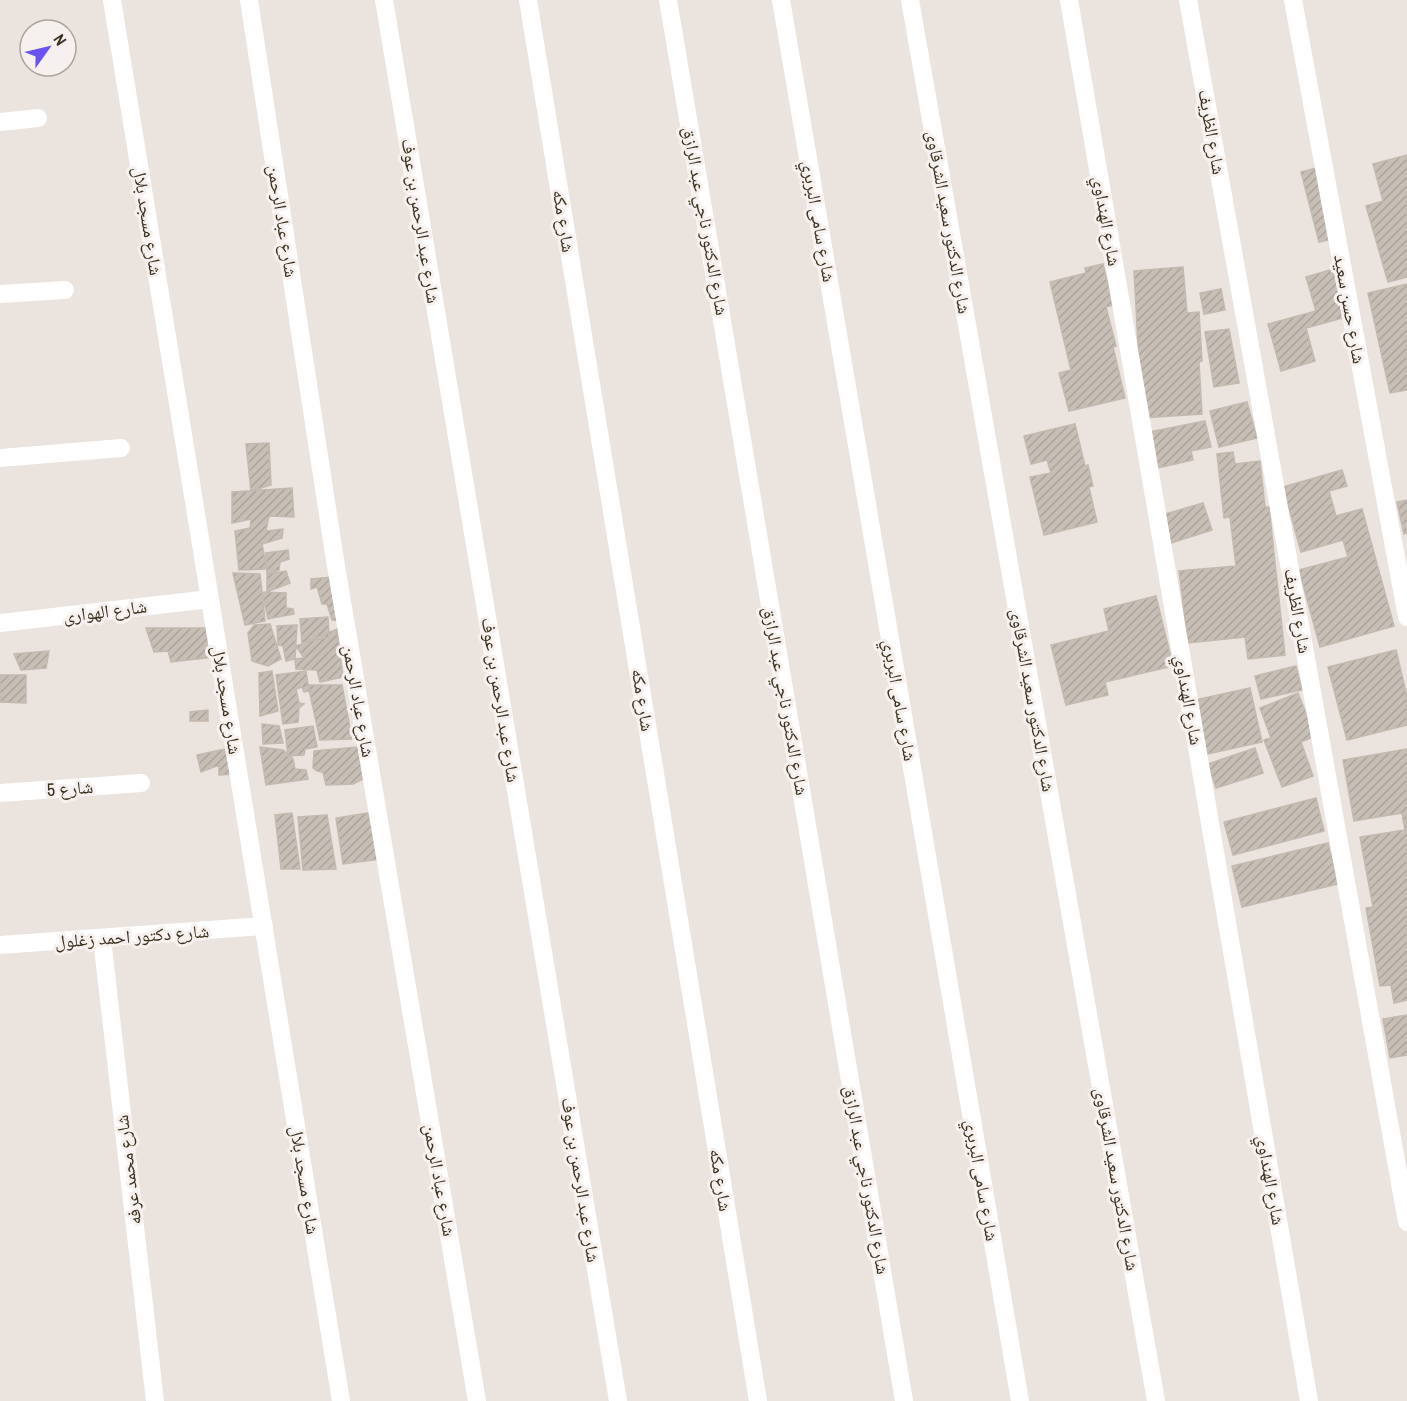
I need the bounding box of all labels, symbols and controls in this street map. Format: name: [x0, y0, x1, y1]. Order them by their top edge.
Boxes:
north arrow: [18, 18, 78, 78]
text: N: [49, 30, 72, 50]
street label: شارع الظريف: [1192, 88, 1232, 176]
street label: شارع الدكتور ناجي عبد الرازق: [675, 125, 735, 318]
street label: شارع الدكتور سعيد الشرقاوى: [921, 128, 977, 316]
street label: شارع عبد الرحمن بن عوف: [396, 137, 446, 305]
street label: شارع سامى البربري: [793, 158, 842, 284]
street label: شارع عباد الرحمن: [262, 163, 304, 279]
street label: شارع مسجد بلال: [127, 165, 169, 277]
street label: شارع الهنداوي: [1084, 174, 1127, 268]
street label: شارع مكه: [547, 188, 581, 254]
street label: شارع حسن سعيد: [1328, 252, 1372, 366]
street label: شارع الظريف: [1278, 567, 1318, 655]
street label: شارع الهوارى: [62, 593, 148, 629]
street label: شارع الدكتور ناجي عبد الرازق: [755, 605, 815, 798]
street label: شارع الدكتور سعيد الشرقاوى: [1005, 606, 1061, 794]
street label: شارع عبد الرحمن بن عوف: [476, 616, 526, 784]
street label: شارع سامى البربري: [874, 637, 923, 763]
street label: شارع عباد الرحمن: [337, 643, 381, 759]
street label: شارع مسجد بلال: [206, 644, 248, 756]
street label: شارع الهنداوي: [1166, 653, 1209, 747]
street label: شارع مكه: [626, 667, 660, 733]
street label: شارع 5: [46, 774, 94, 802]
street label: شارع دكتور احمد زغلول: [54, 918, 210, 954]
street label: شارع الدكتور ناجي عبد الرازق: [836, 1084, 896, 1277]
street label: شارع الدكتور سعيد الشرقاوى: [1089, 1085, 1145, 1273]
street label: شارع عبد الرحمن بن عوف: [556, 1096, 606, 1264]
street label: شارع محمد عرفه: [109, 1114, 147, 1226]
street label: شارع سامى البربري: [956, 1117, 1005, 1243]
street label: شارع عباد الرحمن: [418, 1122, 462, 1238]
street label: شارع مسجد بلال: [284, 1124, 326, 1236]
street label: شارع الهنداوي: [1248, 1133, 1291, 1227]
street label: شارع مكه: [704, 1147, 738, 1213]

